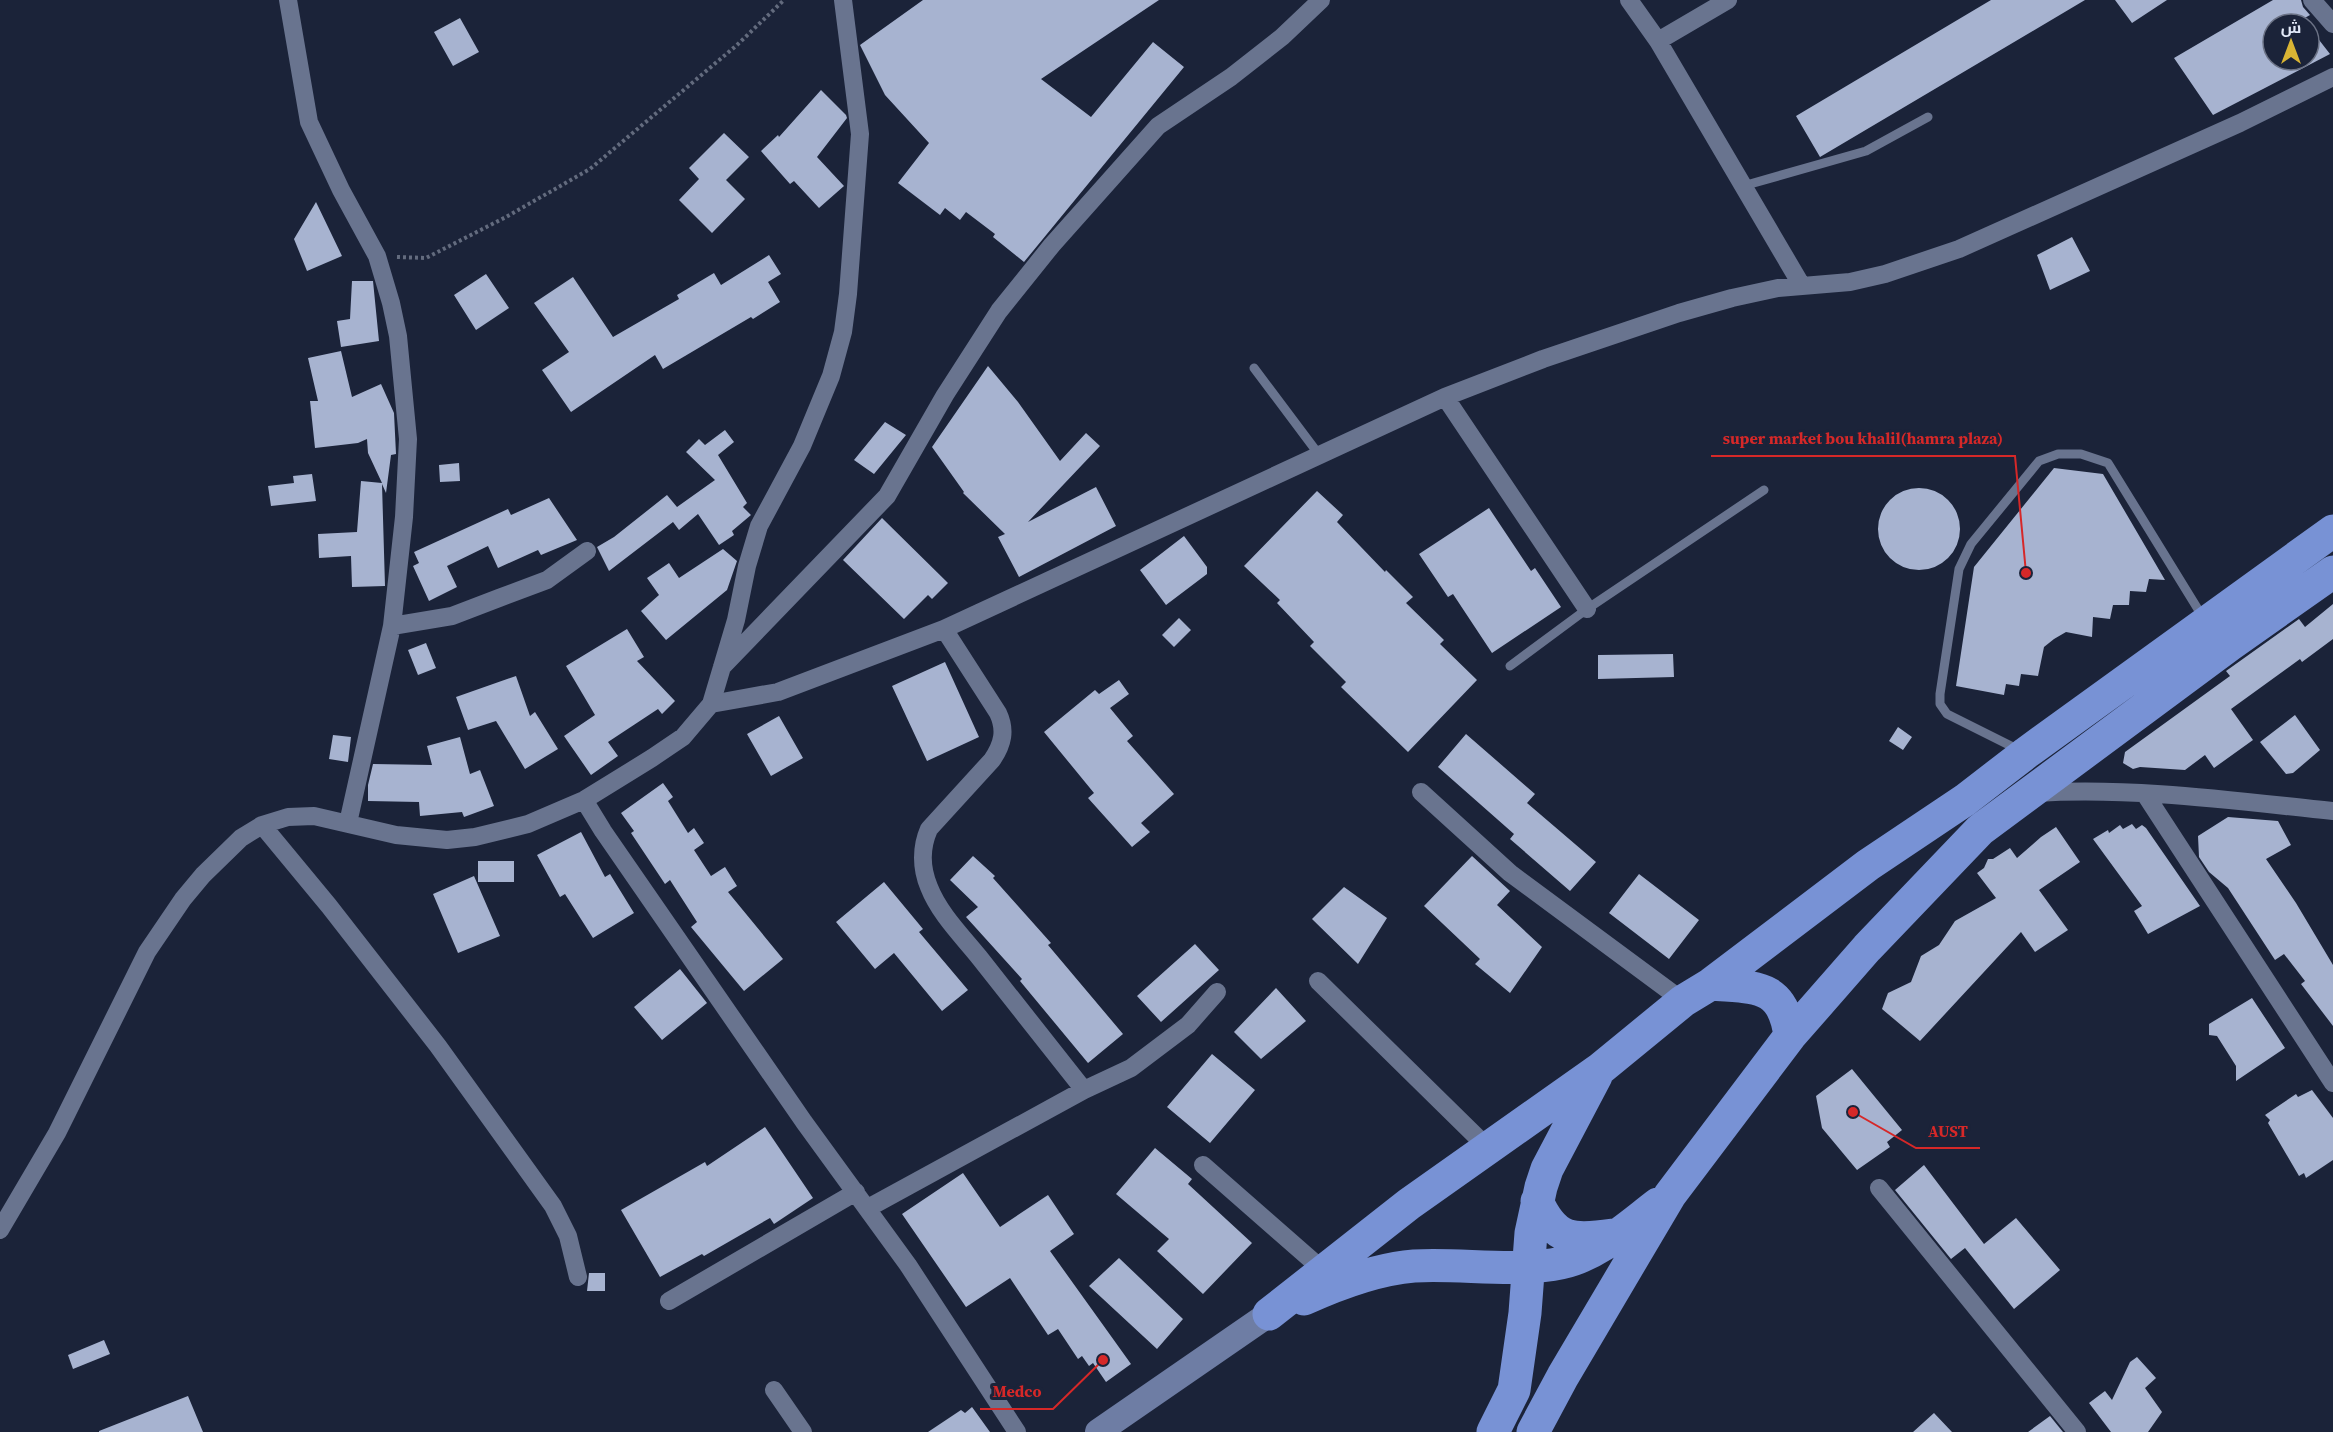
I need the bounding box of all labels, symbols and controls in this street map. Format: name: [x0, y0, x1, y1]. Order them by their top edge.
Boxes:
north arrow: [2261, 12, 2321, 72]
text: ش: [2281, 16, 2301, 38]
callout: super market bou khalil(hamra plaza): [1711, 422, 2015, 456]
text: super market bou khalil(hamra plaza): [1723, 427, 2003, 449]
callout: AUST: [1916, 1114, 1980, 1148]
text: AUST: [1928, 1120, 1968, 1142]
callout: Medco: [980, 1375, 1053, 1409]
text: Medco: [993, 1380, 1041, 1402]

